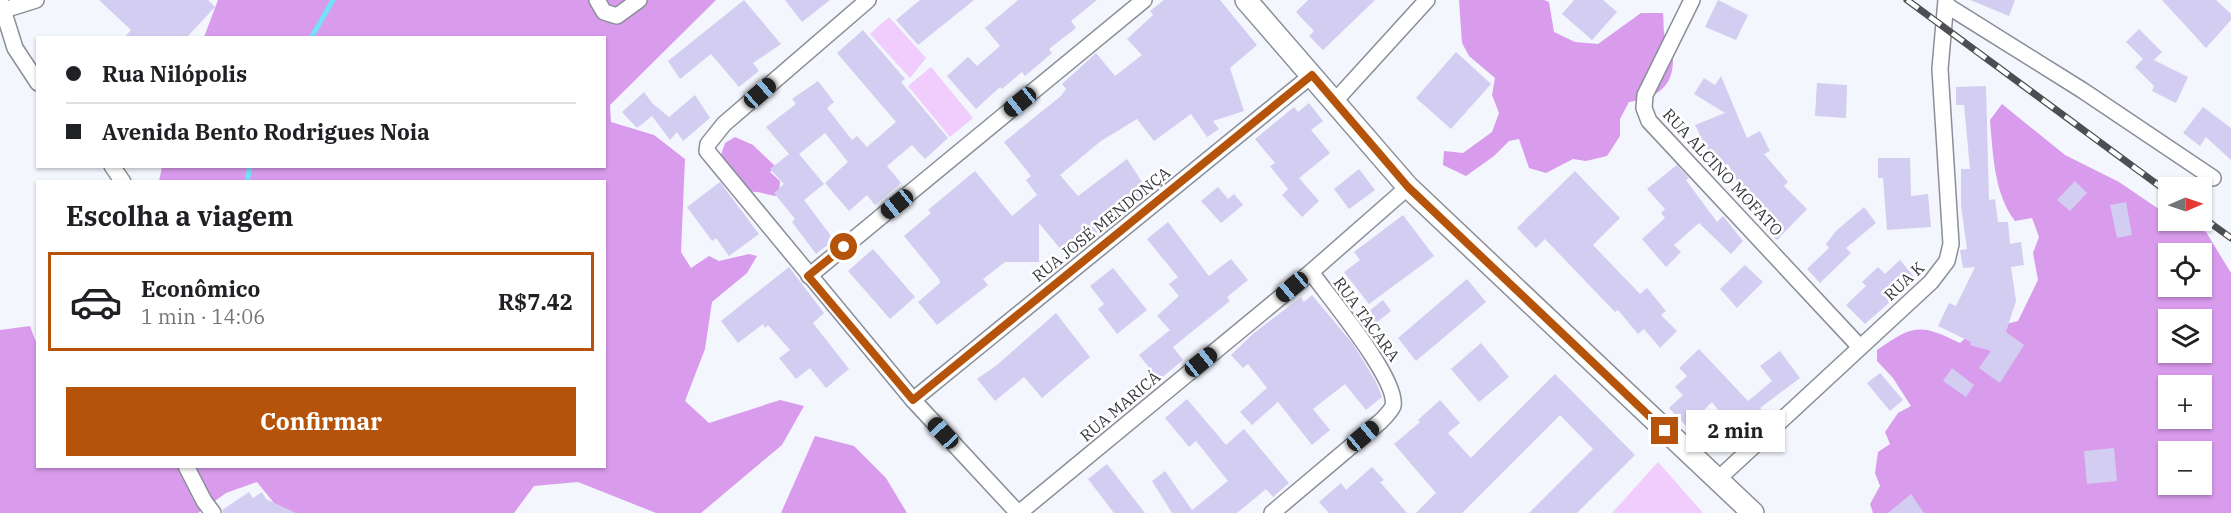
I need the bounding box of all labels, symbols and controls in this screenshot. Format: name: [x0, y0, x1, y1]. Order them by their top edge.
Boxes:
text: Rua Nilópolis: [102, 59, 247, 88]
car: [741, 74, 779, 112]
car: [1000, 84, 1040, 120]
street label: RUA ALCINO MOFATO: [1659, 104, 1787, 240]
text: Avenida Bento Rodrigues Noia: [102, 117, 430, 146]
street label: RUA JOSÉ MENDONÇA: [1027, 161, 1174, 286]
north arrow: [2158, 177, 2212, 231]
map controls: [2158, 177, 2212, 495]
car: [877, 186, 917, 222]
text: Escolha a viagem: [66, 198, 293, 233]
route start: [830, 233, 857, 260]
button: locate: [2158, 243, 2212, 297]
street label: RUA K: [1880, 257, 1928, 305]
car: [1272, 269, 1312, 305]
street label: RUA TACARA: [1330, 273, 1404, 365]
text: Econômico: [141, 274, 260, 303]
icon: car: [69, 275, 123, 329]
text: R$7.42: [498, 287, 573, 316]
text: 1 min · 14:06: [141, 303, 265, 330]
button: layers: [2158, 309, 2212, 363]
car: [1181, 344, 1221, 380]
street label: RUA MARICÁ: [1075, 366, 1164, 445]
button: +: [2158, 375, 2212, 429]
button: Confirmar: [66, 387, 576, 456]
callout: 2 min: [1686, 410, 1785, 452]
car: [924, 414, 962, 452]
route end: [1651, 417, 1678, 444]
text: 2 min: [1708, 417, 1764, 444]
car: [1343, 418, 1383, 454]
button: −: [2158, 441, 2212, 495]

